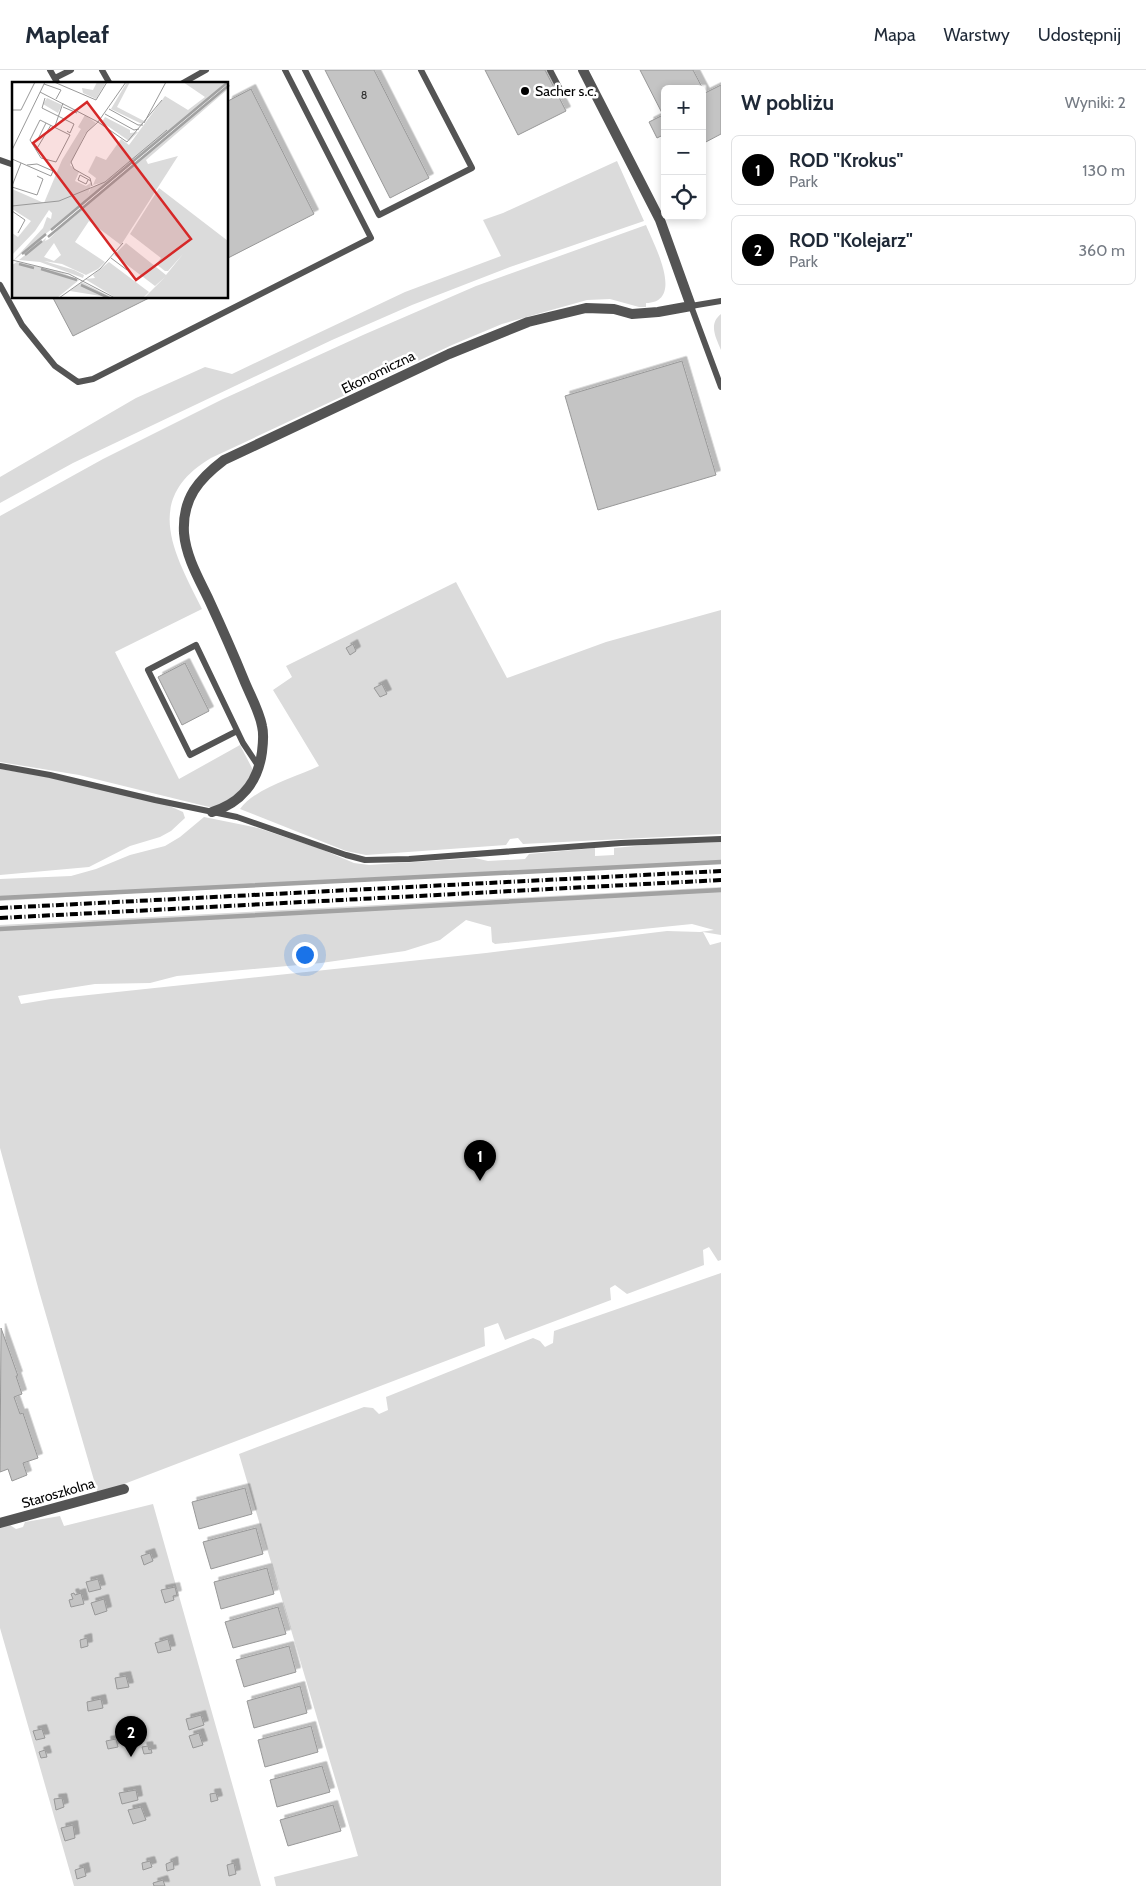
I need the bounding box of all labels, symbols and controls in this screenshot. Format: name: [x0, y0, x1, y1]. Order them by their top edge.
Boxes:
text: Mapleaf: [25, 20, 109, 49]
text: Mapa: [874, 24, 916, 46]
text: Warstwy: [944, 24, 1010, 46]
text: Udostępnij: [1038, 24, 1121, 46]
inset map: [12, 82, 229, 299]
place label: Sacher s.c.: [535, 82, 597, 100]
marker: Sacher s.c.: [519, 85, 531, 97]
map controls: [661, 85, 706, 220]
button: +: [661, 85, 706, 130]
house number: 8: [361, 88, 367, 102]
text: W pobliżu: [741, 90, 834, 115]
text: Wyniki: 2: [1065, 93, 1126, 112]
button: −: [661, 130, 706, 175]
text: ROD "Krokus": [789, 149, 903, 172]
text: 1: [755, 161, 761, 180]
text: 130 m: [1082, 161, 1125, 180]
text: Park: [789, 172, 818, 191]
button: locate: [661, 175, 706, 220]
text: ROD "Kolejarz": [789, 229, 913, 252]
text: 2: [754, 241, 762, 260]
text: 360 m: [1078, 241, 1125, 260]
text: Park: [789, 252, 818, 271]
street label: Ekonomiczna: [338, 346, 418, 398]
your location: [292, 942, 318, 968]
pin: 1: [464, 1140, 496, 1181]
street label: Staroszkolna: [19, 1474, 97, 1512]
pin: 2: [115, 1716, 147, 1757]

